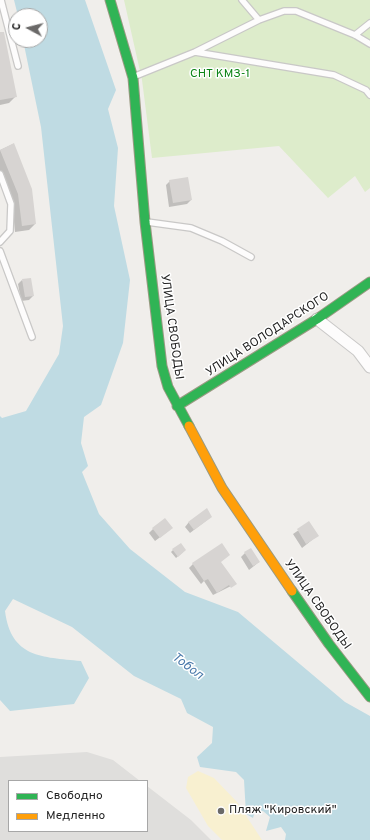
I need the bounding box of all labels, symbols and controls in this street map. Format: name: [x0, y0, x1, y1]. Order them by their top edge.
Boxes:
north arrow: [8, 8, 48, 48]
text: С: [10, 22, 24, 31]
park label: СНТ КМЗ-1: [190, 68, 250, 82]
street label: УЛИЦА СВОБОДЫ: [156, 273, 186, 381]
street label: УЛИЦА ВОЛОДАРСКОГО: [204, 290, 332, 380]
street label: УЛИЦА СВОБОДЫ: [281, 557, 353, 653]
water label: Тобол: [168, 650, 206, 684]
legend: [8, 780, 148, 832]
text: Свободно: [46, 788, 103, 804]
place label: Пляж "Кировский": [229, 804, 336, 818]
marker: Пляж "Кировский": [216, 806, 226, 816]
text: Медленно: [46, 808, 105, 824]

